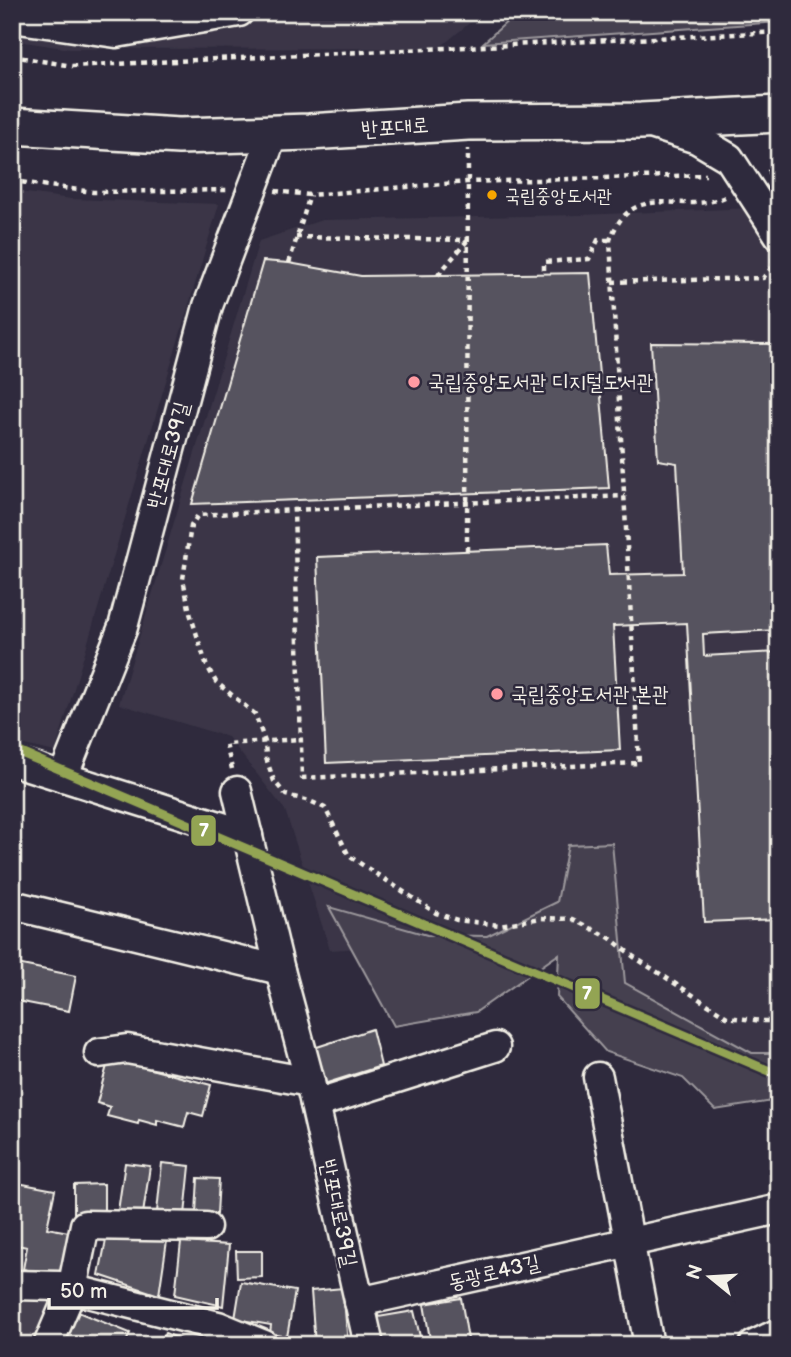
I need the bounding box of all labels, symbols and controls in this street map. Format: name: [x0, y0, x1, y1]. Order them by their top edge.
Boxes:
street label: 반포대로: [360, 113, 430, 142]
place label: 국립중앙도서관: [505, 185, 612, 208]
marker: 국립중앙도서관: [485, 188, 499, 202]
place label: 국립중앙도서관 디지털도서관: [428, 370, 653, 395]
marker: 국립중앙도서관 디지털도서관: [406, 374, 422, 390]
street label: 반포대로39길: [142, 399, 195, 511]
place label: 국립중앙도서관 본관: [511, 682, 669, 707]
marker: 국립중앙도서관 본관: [489, 686, 505, 702]
line badge: 7: [190, 814, 217, 847]
text: 7: [199, 820, 210, 843]
line badge: 7: [574, 977, 601, 1010]
text: 7: [582, 983, 593, 1006]
street label: 반포대로39길: [315, 1157, 362, 1269]
north arrow: [676, 1242, 746, 1312]
street label: 동광로43길: [446, 1250, 542, 1295]
text: N: [682, 1262, 708, 1283]
scale bar: [49, 1266, 217, 1310]
text: 50 m: [60, 1279, 107, 1304]

